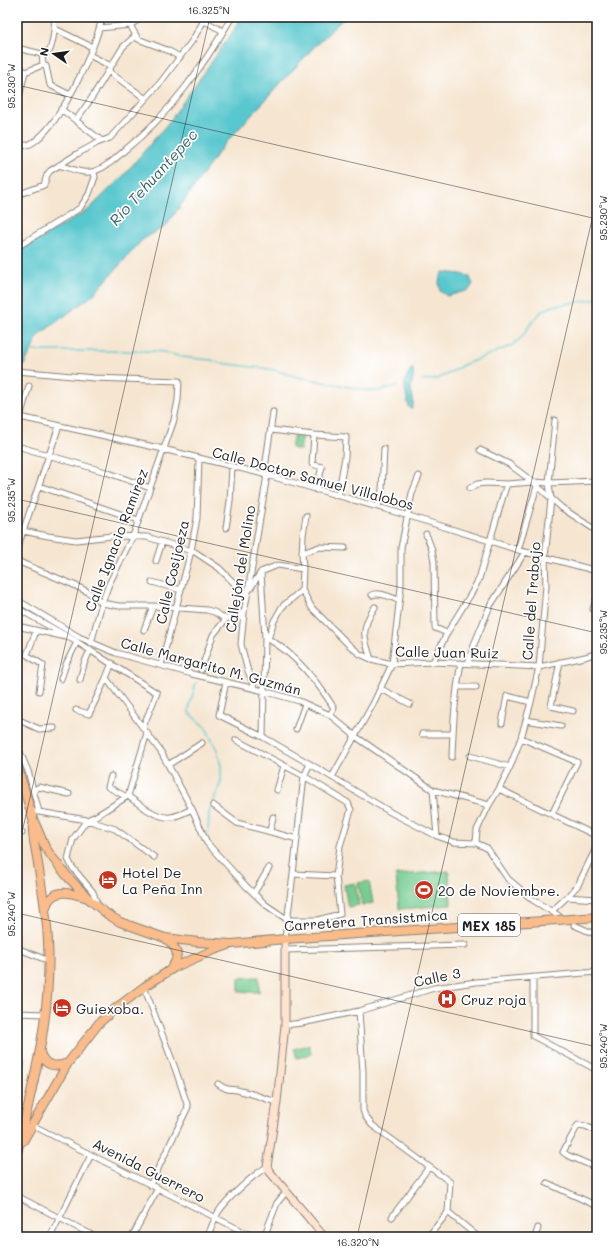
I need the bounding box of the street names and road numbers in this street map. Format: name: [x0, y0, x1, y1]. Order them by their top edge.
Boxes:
street label: Calle Doctor Samuel Villalobos: [210, 442, 416, 514]
street label: Calle Ignacio Ramírez: [80, 466, 152, 614]
street label: Callejón del Molino: [221, 504, 259, 634]
street label: Calle Cosijoeza: [151, 518, 193, 626]
street label: Calle del Trabajo: [517, 541, 545, 661]
street label: Calle Margarito M. Guzmán: [119, 633, 303, 699]
street label: Calle Juan Ruiz: [395, 642, 499, 662]
street label: Carretera Transistmica: [283, 905, 449, 935]
road number: MEX 185: [458, 914, 520, 936]
street label: Calle 3: [412, 963, 462, 991]
street label: Avenida Guerrero: [90, 1134, 208, 1206]

